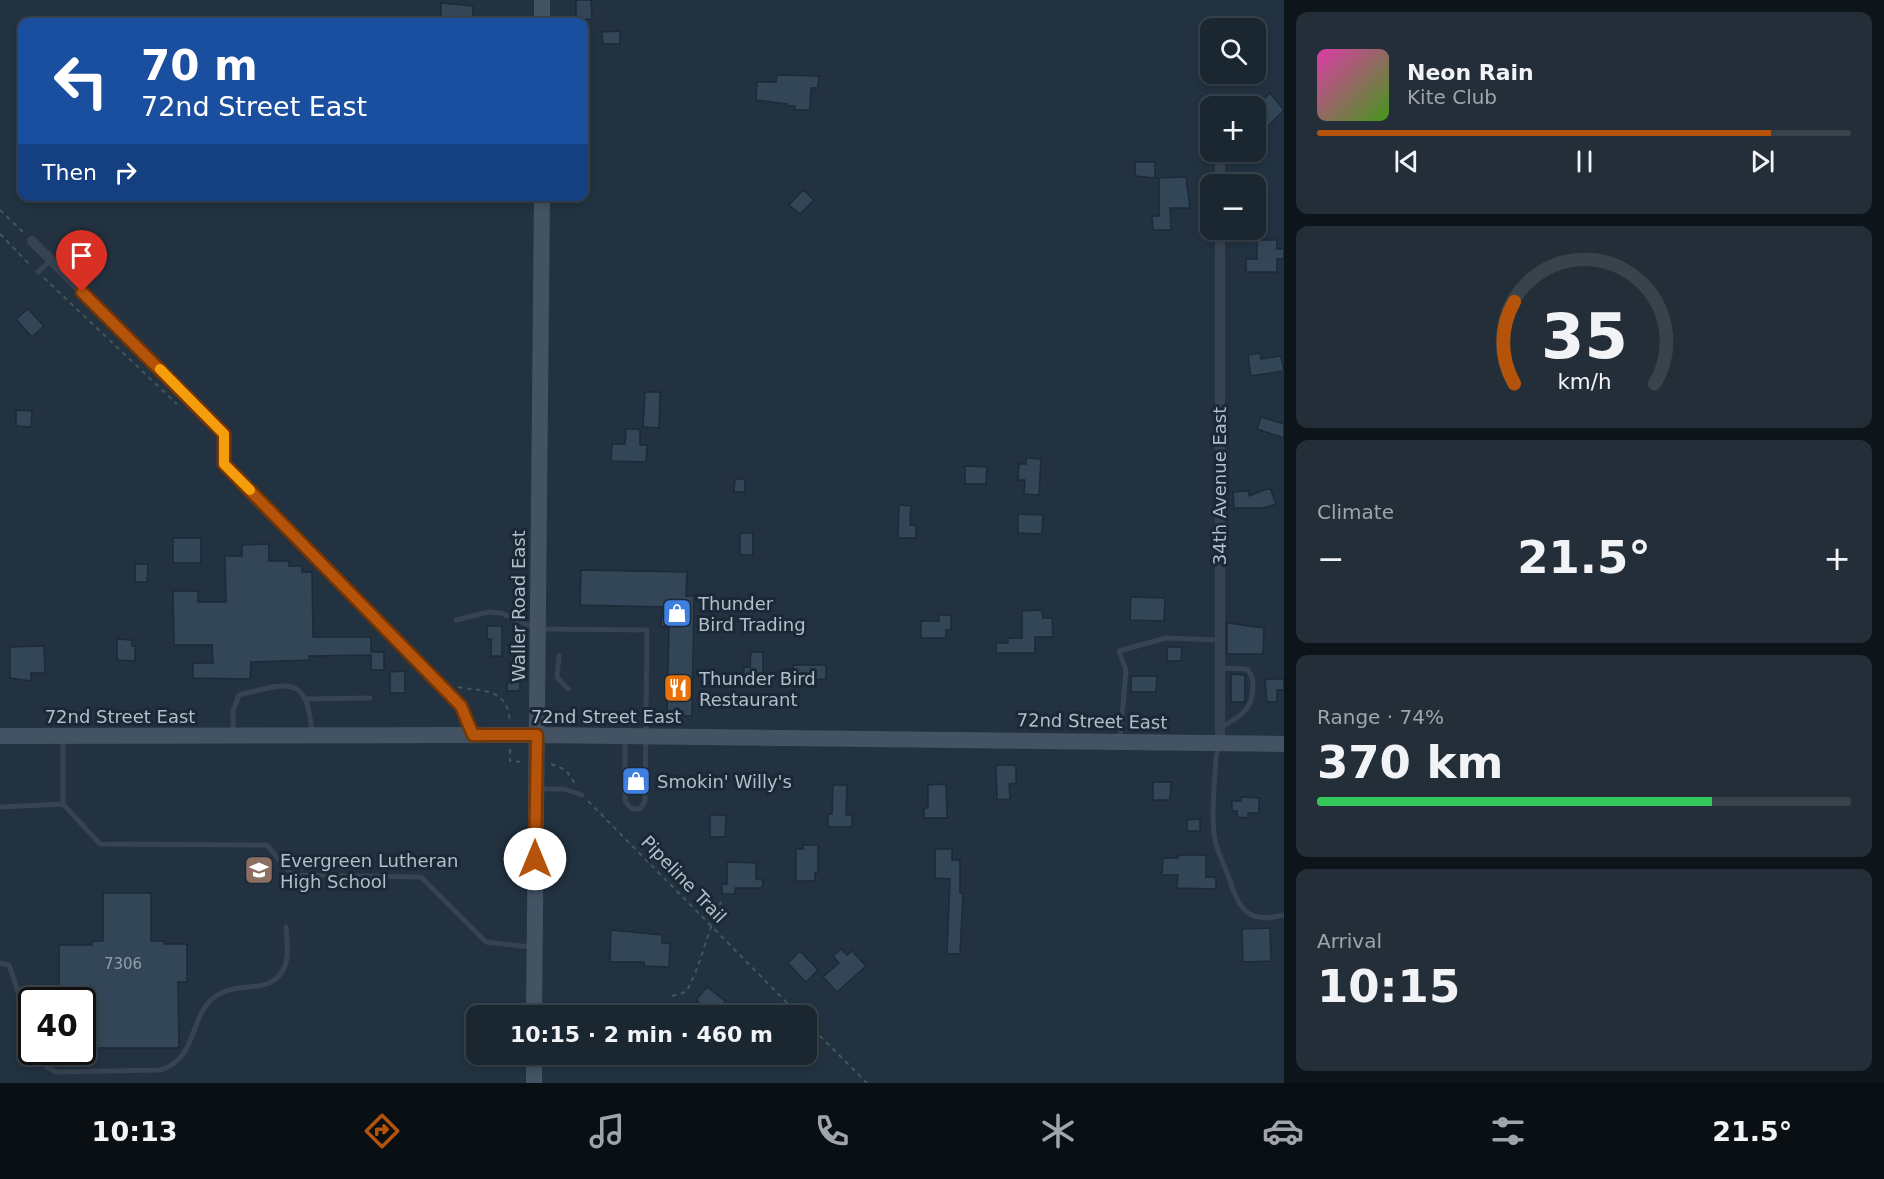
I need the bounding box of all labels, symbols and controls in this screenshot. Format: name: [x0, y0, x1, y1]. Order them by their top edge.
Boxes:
map controls: [1200, 18, 1266, 240]
button: search: [1200, 18, 1266, 84]
text: 70 m: [141, 41, 258, 90]
icon: left: [42, 42, 120, 120]
text: Neon Rain: [1407, 60, 1534, 85]
text: Kite Club: [1407, 85, 1497, 109]
text: 72nd Street East: [141, 91, 367, 122]
button: +: [1200, 96, 1266, 162]
icon: previous: [1390, 145, 1423, 178]
icon: pause: [1568, 145, 1601, 178]
icon: next: [1746, 145, 1779, 178]
icon: right: [109, 156, 142, 189]
text: Then: [42, 160, 97, 185]
button: −: [1200, 174, 1266, 240]
pin: [56, 230, 107, 292]
icon: arrive: [65, 239, 98, 272]
text: 35: [1541, 300, 1627, 373]
text: km/h: [1557, 370, 1611, 395]
street label: 34th Avenue East: [1209, 407, 1230, 565]
text: Climate: [1317, 500, 1394, 524]
street label: Waller Road East: [508, 530, 529, 682]
text: 21.5°: [1517, 531, 1651, 584]
text: −: [1317, 539, 1345, 578]
text: +: [1823, 539, 1851, 578]
place label: Thunder Bird Trading: [697, 593, 806, 635]
shop icon: Thunder Bird Trading: [661, 597, 693, 629]
place label: Thunder Bird Restaurant: [698, 668, 816, 710]
restaurant icon: Thunder Bird Restaurant: [662, 672, 694, 704]
text: Range · 74%: [1317, 705, 1444, 729]
street label: 72nd Street East: [45, 706, 195, 727]
street label: 72nd Street East: [531, 706, 681, 727]
street label: 72nd Street East: [1016, 709, 1168, 733]
text: 370 km: [1317, 736, 1503, 789]
shop icon: Smokin' Willy's: [620, 765, 652, 797]
place label: Smokin' Willy's: [657, 771, 792, 792]
position arrow: [503, 827, 567, 891]
street label: Pipeline Trail: [637, 831, 731, 927]
place label: Evergreen Lutheran High School: [280, 850, 458, 892]
school or university icon: Evergreen Lutheran High School: [243, 854, 275, 886]
text: Arrival: [1317, 929, 1382, 953]
house number: 7306: [104, 955, 142, 973]
text: 10:15: [1317, 960, 1460, 1013]
speed limit sign: 40: [18, 987, 96, 1065]
text: 10:15 · 2 min · 460 m: [510, 1022, 773, 1047]
icon: directions: [361, 1110, 403, 1152]
icon: music: [586, 1110, 628, 1152]
icon: phone: [811, 1110, 853, 1152]
icon: climate: [1037, 1110, 1079, 1152]
icon: car: [1262, 1110, 1304, 1152]
icon: filters: [1487, 1110, 1529, 1152]
text: 10:13: [92, 1116, 178, 1147]
text: 21.5°: [1712, 1116, 1792, 1147]

